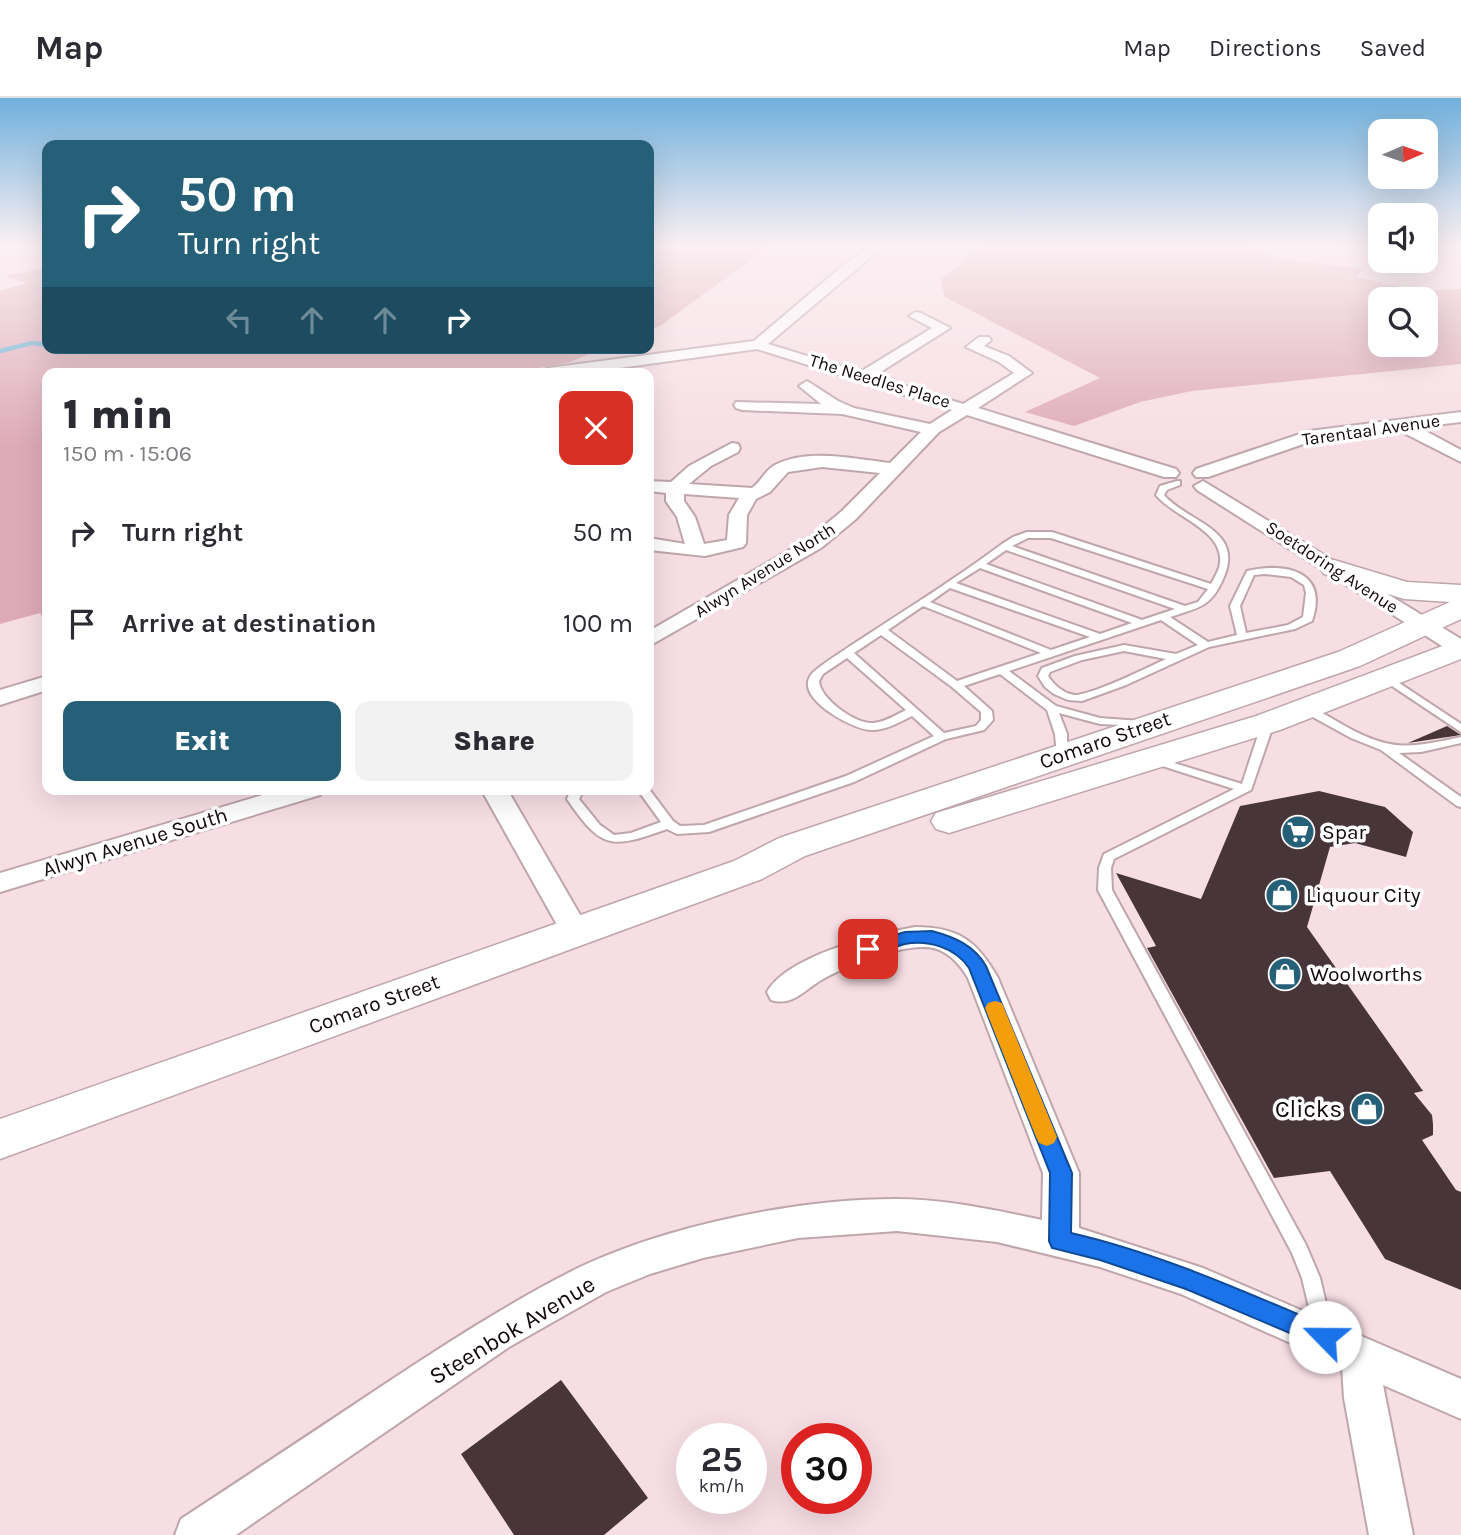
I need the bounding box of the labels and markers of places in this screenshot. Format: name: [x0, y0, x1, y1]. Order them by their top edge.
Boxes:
supermarket icon: Spar: [1279, 813, 1317, 851]
place label: Spar: [1322, 820, 1367, 844]
shop icon: Liquour City: [1263, 876, 1301, 914]
place label: Liquour City: [1306, 883, 1421, 907]
pin: [838, 919, 898, 979]
shop icon: Woolworths: [1266, 955, 1304, 993]
place label: Woolworths: [1310, 962, 1423, 986]
shop icon: Clicks: [1348, 1090, 1386, 1128]
place label: Clicks: [1275, 1095, 1342, 1123]

